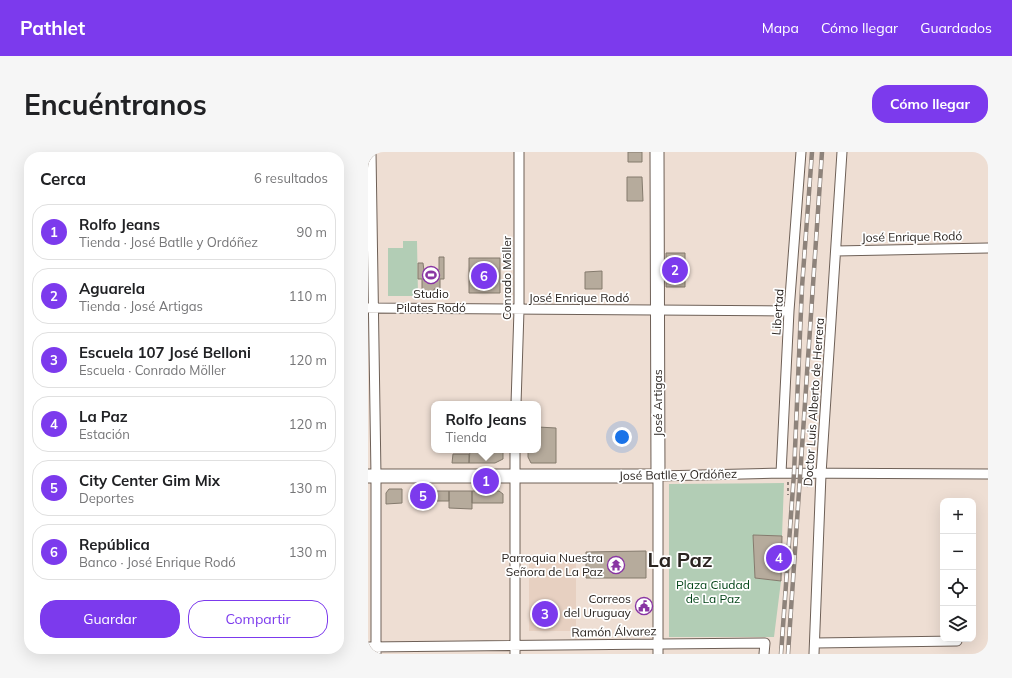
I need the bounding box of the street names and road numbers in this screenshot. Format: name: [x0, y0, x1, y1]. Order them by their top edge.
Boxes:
street label: José Enrique Rodó: [862, 228, 963, 245]
street label: Conrado Möller: [499, 235, 514, 320]
street label: Libertad: [768, 288, 787, 336]
street label: José Enrique Rodó: [529, 290, 629, 305]
street label: Doctor Luis Alberto de Herrera: [800, 317, 827, 487]
street label: José Artigas: [650, 369, 665, 437]
street label: José Batlle y Ordóñez: [619, 466, 737, 483]
street label: Ramón Álvarez: [571, 623, 657, 640]

